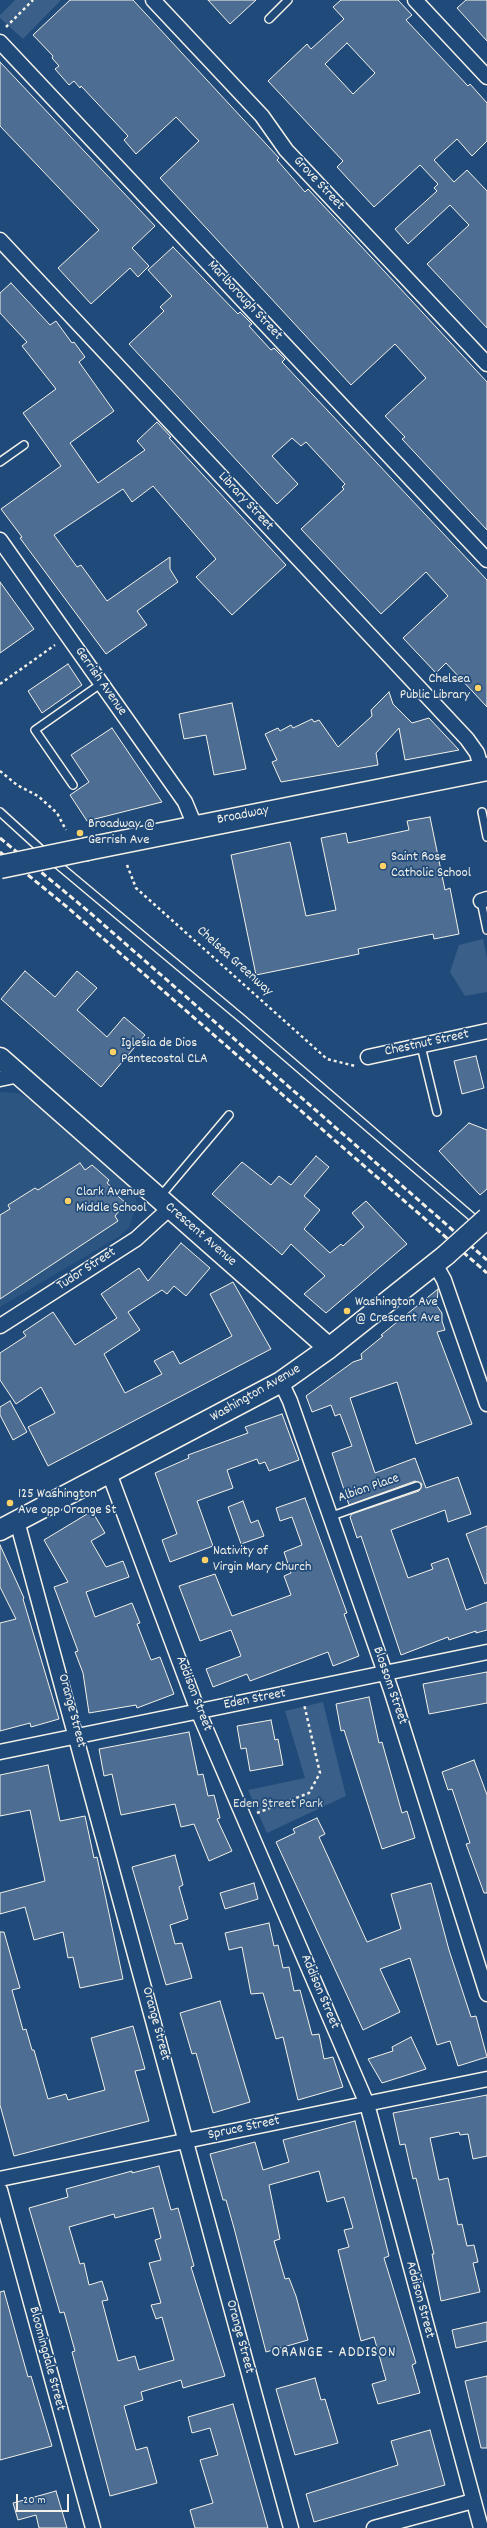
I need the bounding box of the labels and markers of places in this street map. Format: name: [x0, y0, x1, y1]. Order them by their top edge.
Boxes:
place label: Chelsea Public Library: [400, 672, 470, 704]
marker: Chelsea Public Library: [473, 683, 483, 693]
place label: Broadway @ Gerrish Ave: [88, 817, 155, 850]
marker: Broadway @ Gerrish Ave: [75, 828, 85, 838]
place label: Saint Rose Catholic School: [391, 850, 471, 882]
marker: Saint Rose Catholic School: [378, 861, 388, 871]
place label: Iglesia de Dios Pentecostal CLA: [121, 1036, 208, 1068]
marker: Iglesia de Dios Pentecostal CLA: [108, 1047, 118, 1057]
place label: Clark Avenue Middle School: [76, 1185, 147, 1218]
marker: Clark Avenue Middle School: [63, 1196, 73, 1206]
place label: Washington Ave @ Crescent Ave: [355, 1295, 440, 1328]
marker: Washington Ave @ Crescent Ave: [342, 1306, 352, 1316]
place label: 125 Washington Ave opp Orange St: [18, 1487, 116, 1520]
marker: 125 Washington Ave opp Orange St: [5, 1498, 15, 1508]
place label: Nativity of Virgin Mary Church: [213, 1544, 311, 1576]
marker: Nativity of Virgin Mary Church: [200, 1555, 210, 1565]

